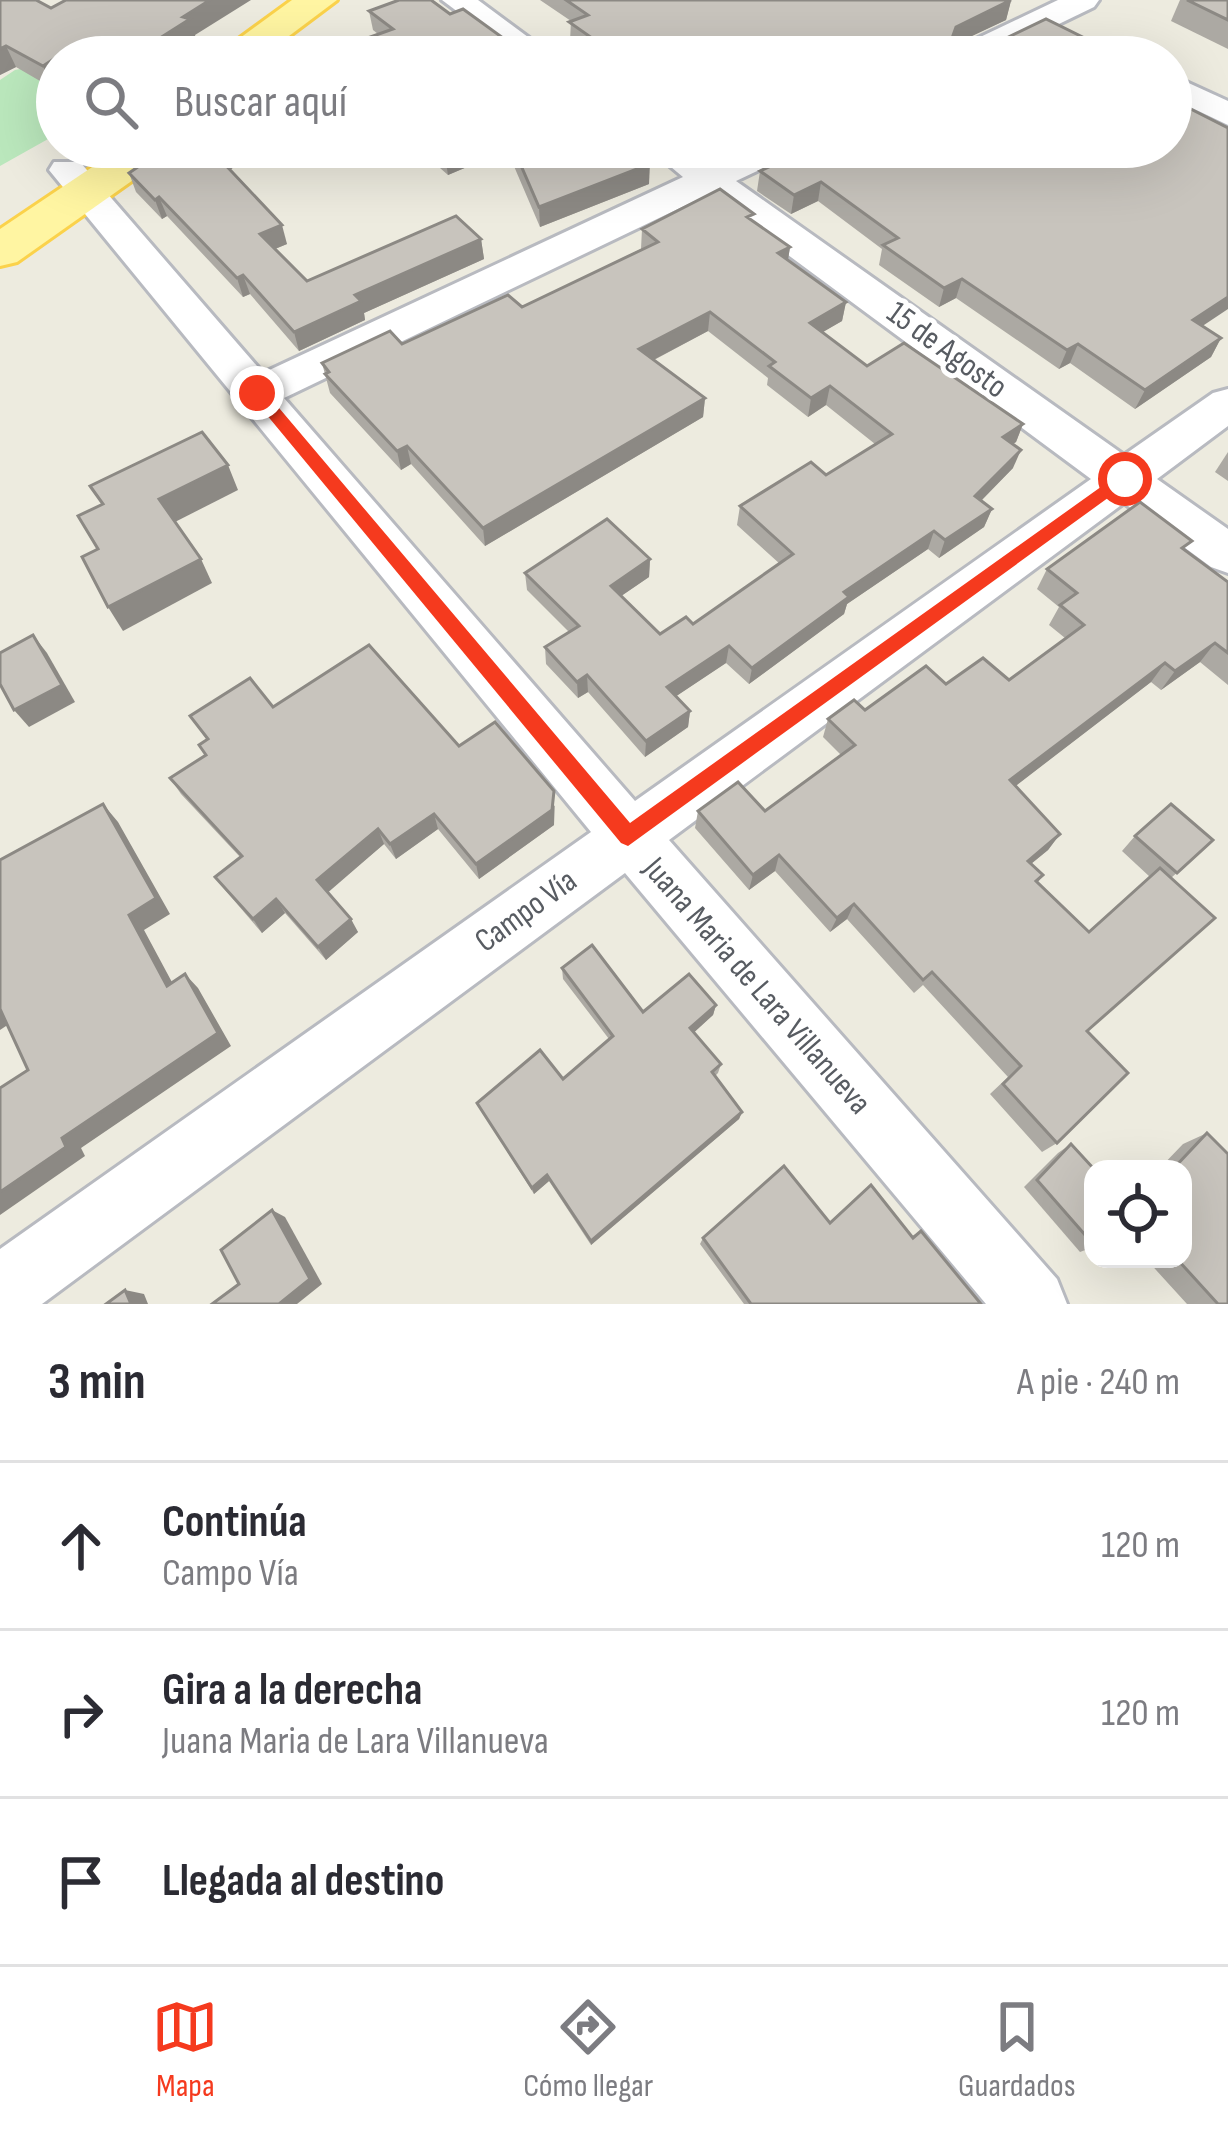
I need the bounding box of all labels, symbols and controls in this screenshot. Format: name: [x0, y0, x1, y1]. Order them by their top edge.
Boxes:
search box: [36, 36, 1192, 168]
icon: search: [78, 69, 144, 135]
text: Buscar aquí: [174, 75, 347, 130]
street label: 15 de Agosto: [879, 293, 1015, 407]
route end: [230, 366, 284, 420]
route start: [1098, 452, 1152, 506]
street label: Juana Maria de Lara Villanueva: [634, 849, 879, 1123]
street label: Campo Vía: [467, 861, 585, 961]
map controls: [1084, 1160, 1192, 1268]
button: locate: [1084, 1160, 1192, 1268]
text: 3 min: [48, 1352, 146, 1413]
text: A pie · 240 m: [1017, 1359, 1180, 1406]
text: Continúa: [162, 1495, 307, 1550]
icon: ahead: [48, 1513, 114, 1579]
text: 120 m: [1101, 1522, 1180, 1569]
text: Campo Vía: [162, 1550, 299, 1597]
text: Gira a la derecha: [162, 1663, 422, 1718]
icon: right: [48, 1681, 114, 1747]
text: 120 m: [1101, 1690, 1180, 1737]
text: Juana Maria de Lara Villanueva: [162, 1718, 549, 1765]
icon: arrive: [48, 1849, 114, 1915]
text: Llegada al destino: [162, 1854, 444, 1909]
tab: Mapa: [152, 1994, 218, 2106]
tab: Cómo llegar: [523, 1994, 653, 2106]
tab: Guardados: [958, 1994, 1076, 2106]

